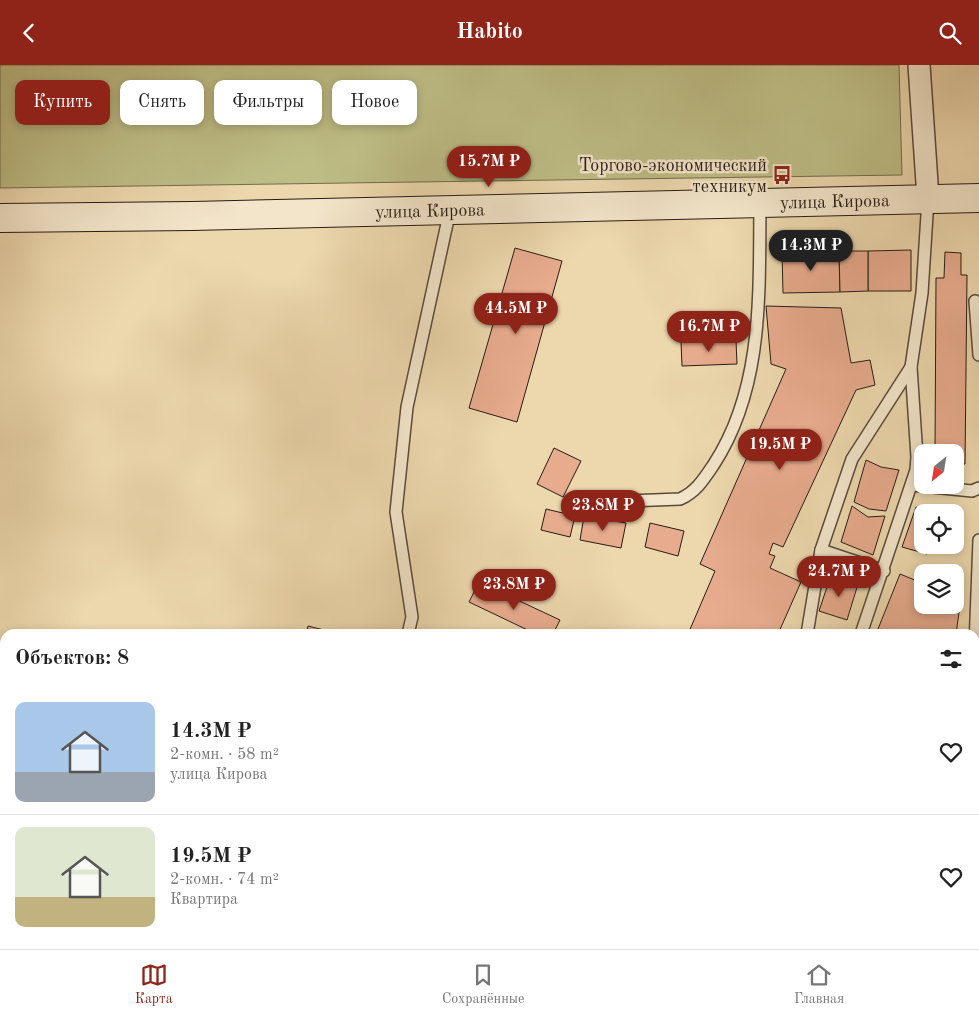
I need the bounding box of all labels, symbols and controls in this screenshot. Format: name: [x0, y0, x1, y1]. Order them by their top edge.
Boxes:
icon: back: [15, 19, 43, 47]
icon: search: [936, 19, 964, 47]
text: Habito: [456, 21, 523, 43]
chip: Купить: [15, 80, 110, 125]
chip: Снять: [120, 80, 204, 125]
chip: Фильтры: [214, 80, 322, 125]
chip: Новое: [332, 80, 417, 125]
pin: 15.7M ₽: [443, 145, 535, 188]
text: 15.7M ₽: [458, 154, 520, 170]
place label: Торгово-экономический техникум: [579, 157, 767, 196]
bus stop icon: Торгово-экономический техникум: [771, 164, 793, 186]
street label: улица Кирова: [780, 192, 890, 213]
street label: улица Кирова: [375, 201, 485, 222]
pin: 14.3M ₽: [765, 229, 857, 272]
text: 14.3M ₽: [780, 238, 842, 254]
pin: 44.5M ₽: [470, 293, 562, 335]
text: 44.5M ₽: [485, 301, 547, 317]
pin: 16.7M ₽: [663, 311, 755, 353]
text: 16.7M ₽: [678, 319, 740, 335]
pin: 19.5M ₽: [734, 429, 826, 471]
text: 19.5M ₽: [749, 437, 811, 453]
north arrow: [914, 444, 964, 494]
map controls: [914, 444, 964, 614]
pin: 23.8M ₽: [557, 489, 649, 532]
text: 23.8M ₽: [572, 498, 634, 514]
button: locate: [914, 504, 964, 554]
pin: 24.7M ₽: [793, 555, 885, 598]
text: 24.7M ₽: [808, 564, 870, 580]
button: layers: [914, 564, 964, 614]
pin: 23.8M ₽: [468, 569, 560, 611]
text: 23.8M ₽: [483, 577, 545, 593]
icon: filters: [937, 645, 965, 673]
text: Объектов: 8: [15, 648, 129, 669]
text: 14.3M ₽: [170, 721, 252, 742]
icon: home: [55, 722, 115, 782]
icon: heart: [937, 738, 965, 766]
text: 2-комн. · 58 m²: [170, 747, 279, 763]
text: улица Кирова: [170, 767, 267, 783]
text: 19.5M ₽: [170, 846, 252, 867]
icon: home: [55, 847, 115, 907]
icon: heart: [937, 863, 965, 891]
text: 2-комн. · 74 m²: [170, 872, 279, 888]
text: Квартира: [170, 892, 238, 908]
tab: Карта: [135, 961, 173, 1008]
tab: Сохранённые: [442, 961, 525, 1008]
tab: Главная: [794, 961, 844, 1008]

